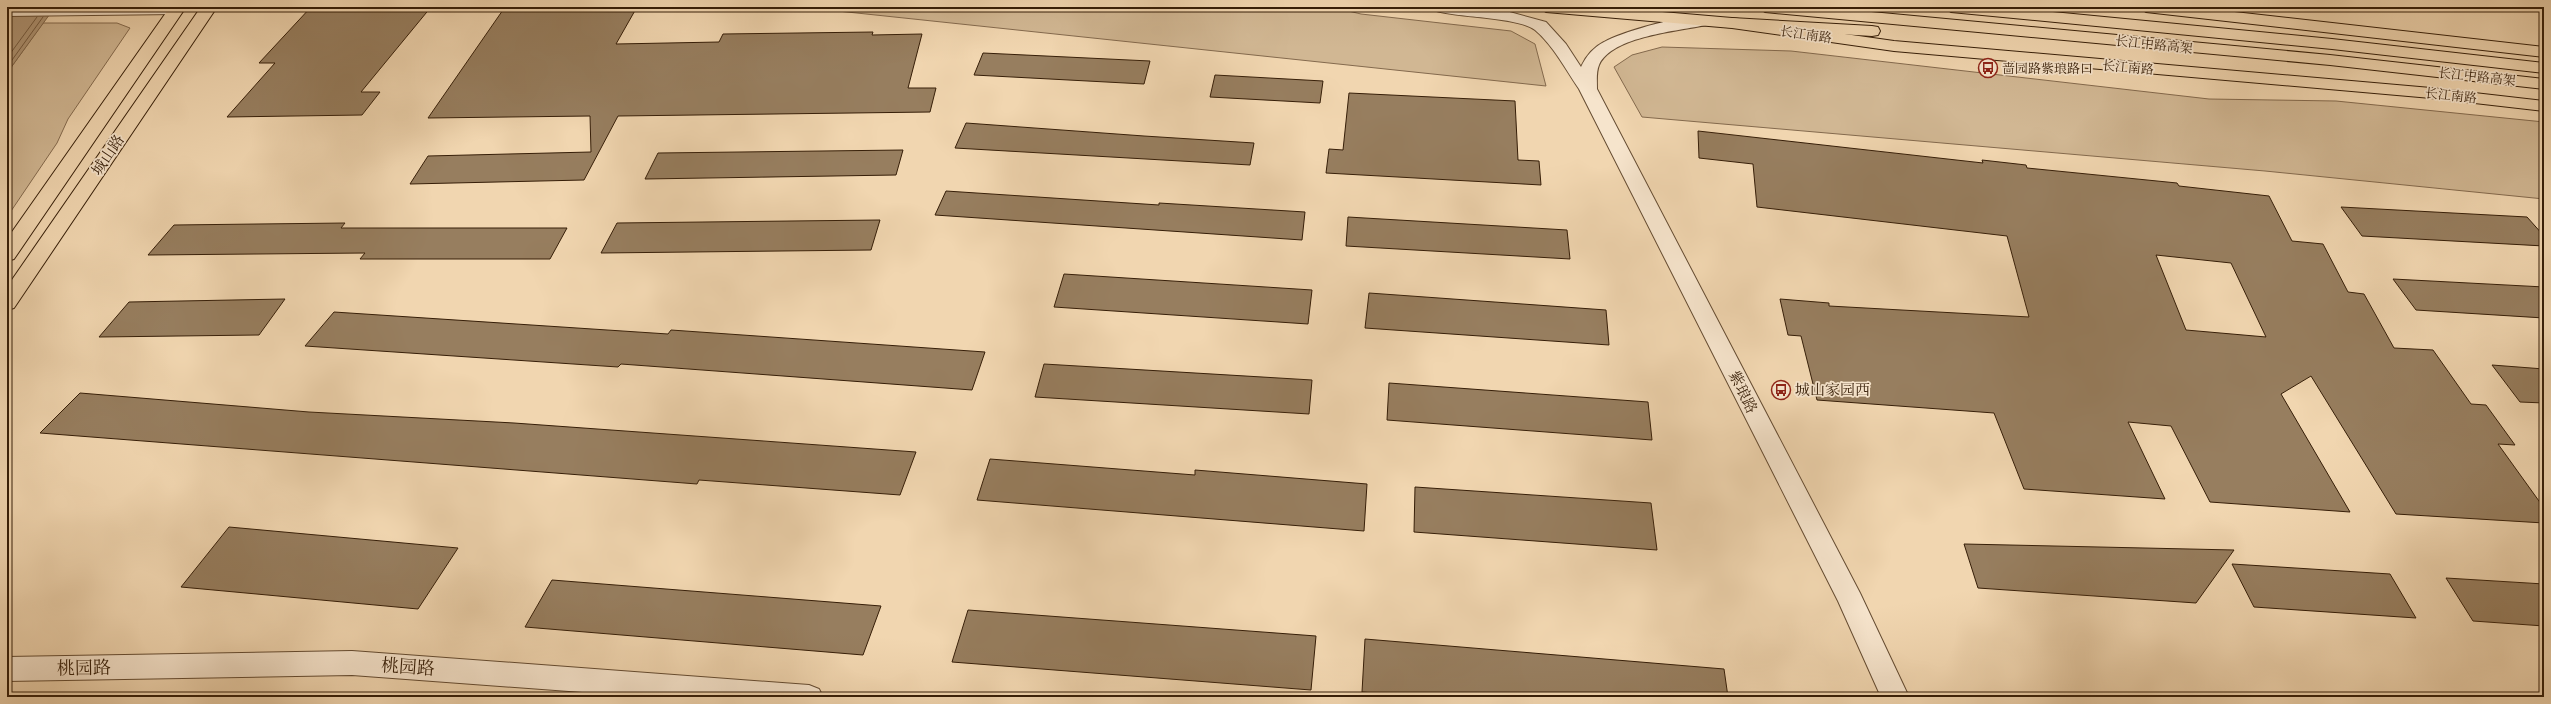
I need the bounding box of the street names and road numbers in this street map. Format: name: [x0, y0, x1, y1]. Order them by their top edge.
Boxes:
street label: 长江南路: [1779, 22, 1833, 47]
street label: 长江中路高架: [2114, 32, 2194, 57]
street label: 长江南路: [2101, 57, 2155, 78]
street label: 长江中路高架: [2437, 64, 2517, 89]
street label: 长江南路: [2424, 84, 2478, 107]
street label: 城山路: [87, 131, 128, 179]
street label: 紫琅路: [1725, 367, 1762, 416]
street label: 桃园路: [380, 653, 436, 680]
street label: 桃园路: [57, 656, 111, 679]

